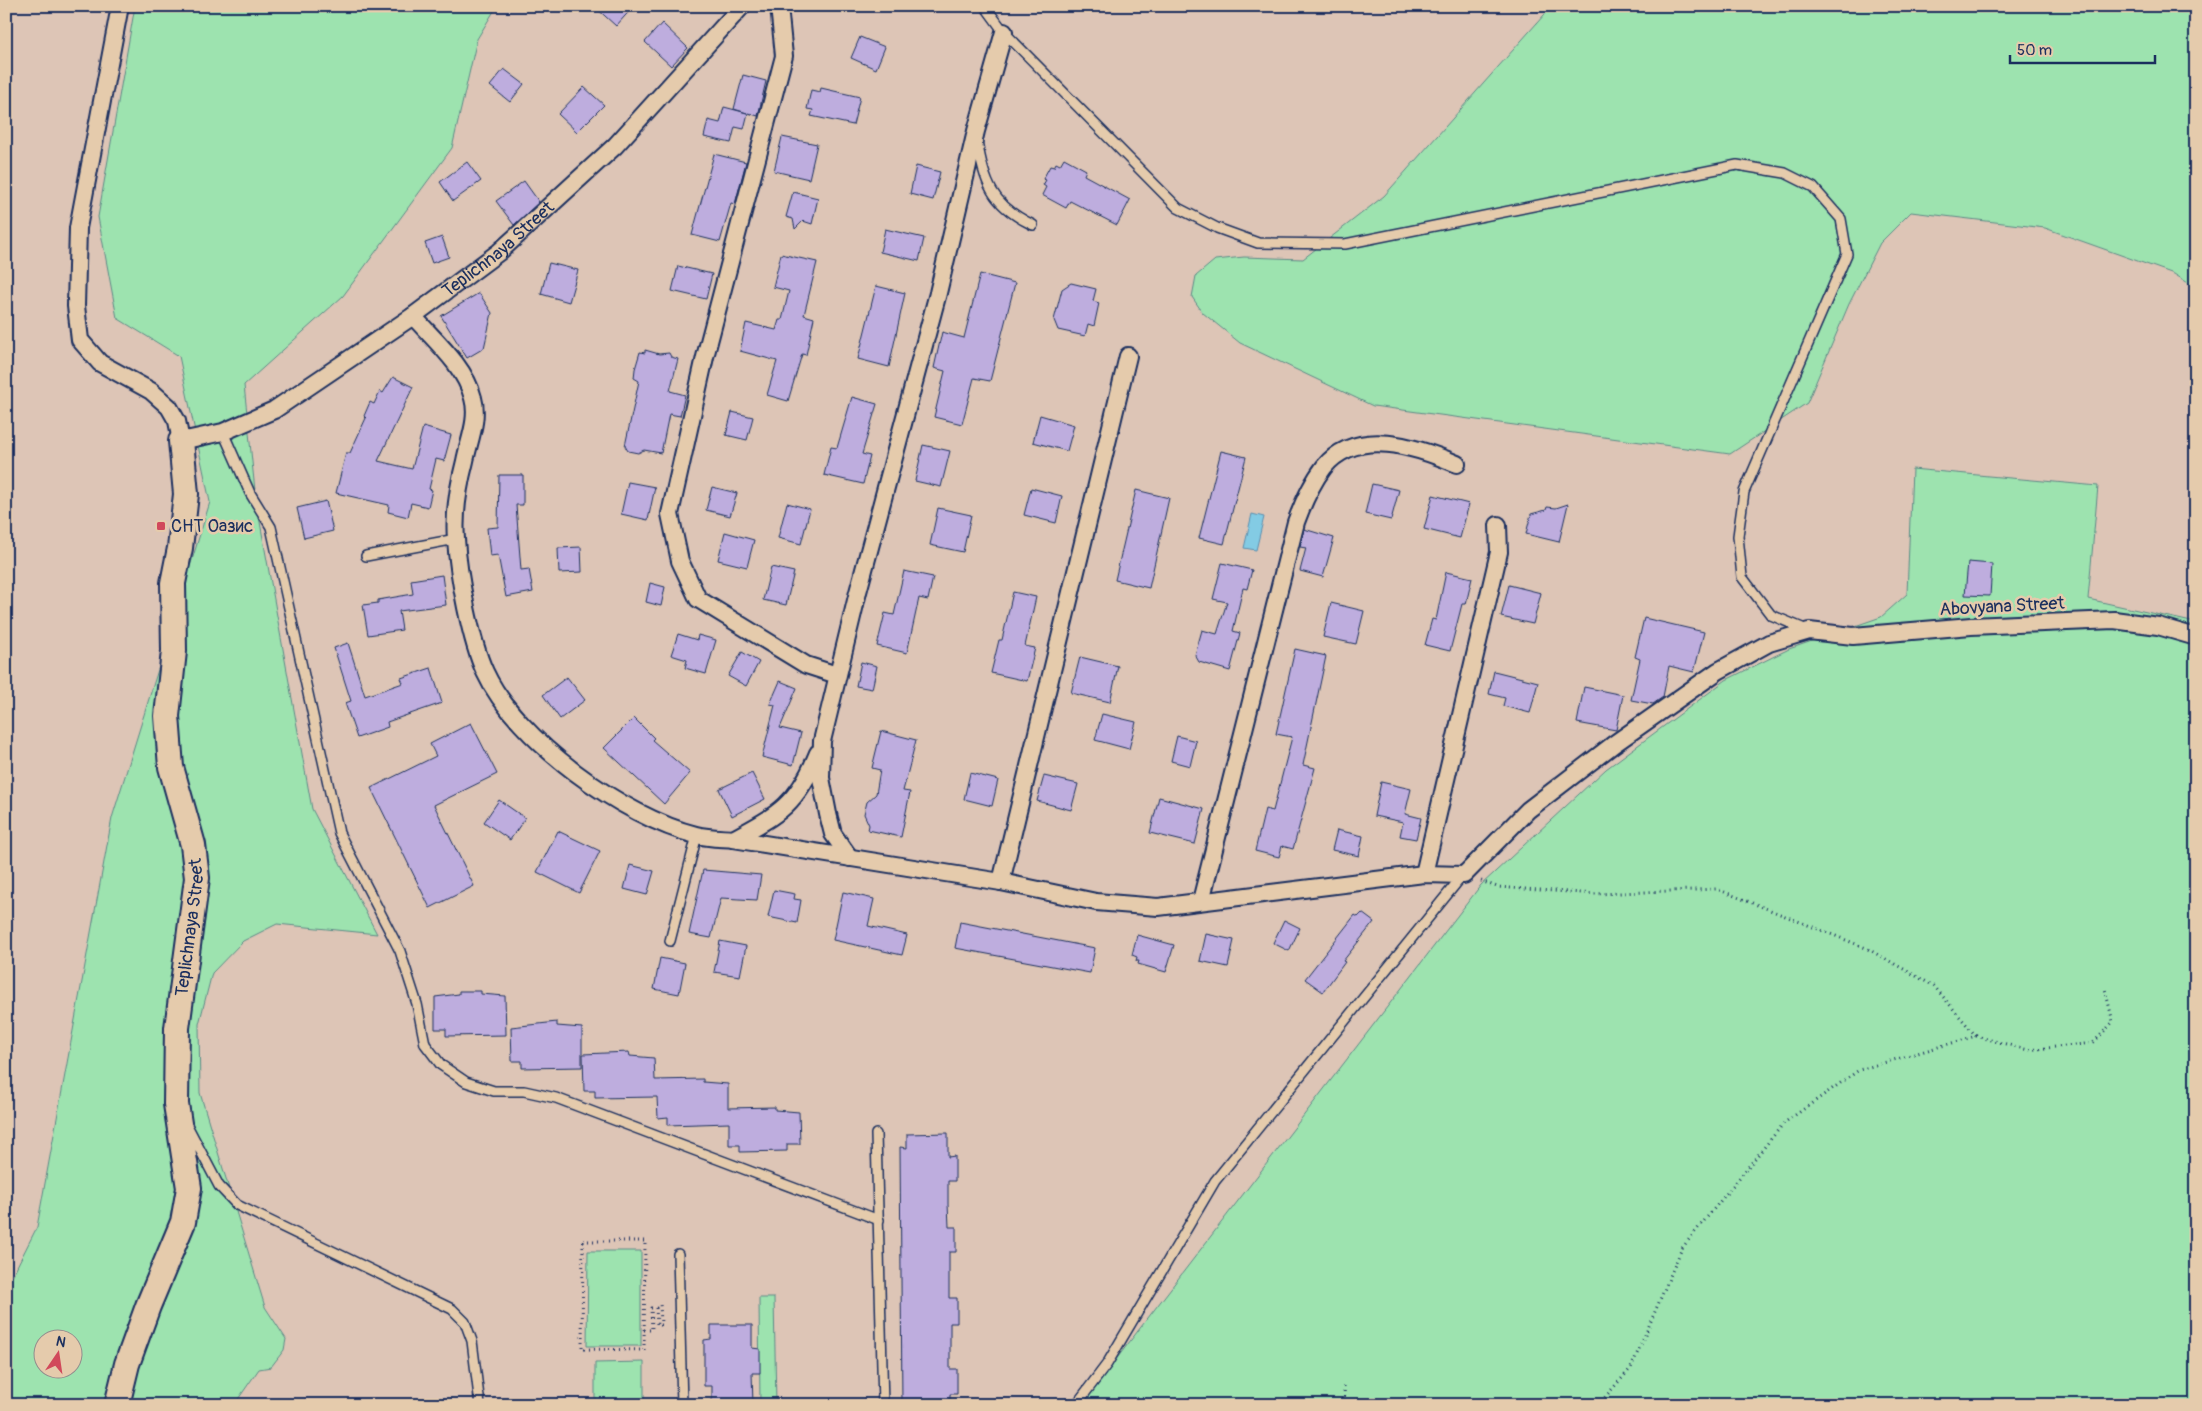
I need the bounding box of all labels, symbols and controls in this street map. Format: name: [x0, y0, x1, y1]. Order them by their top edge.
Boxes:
scale bar: [2010, 32, 2154, 64]
text: 50 m: [2017, 41, 2052, 60]
street label: Teplichnaya Street: [438, 196, 560, 302]
place label: СНТ Оазис: [171, 515, 253, 538]
marker: СНТ Оазис: [155, 520, 167, 532]
street label: Abovyana Street: [1939, 592, 2066, 621]
street label: Teplichnaya Street: [170, 856, 209, 998]
north arrow: [32, 1328, 82, 1378]
text: N: [54, 1332, 67, 1351]

